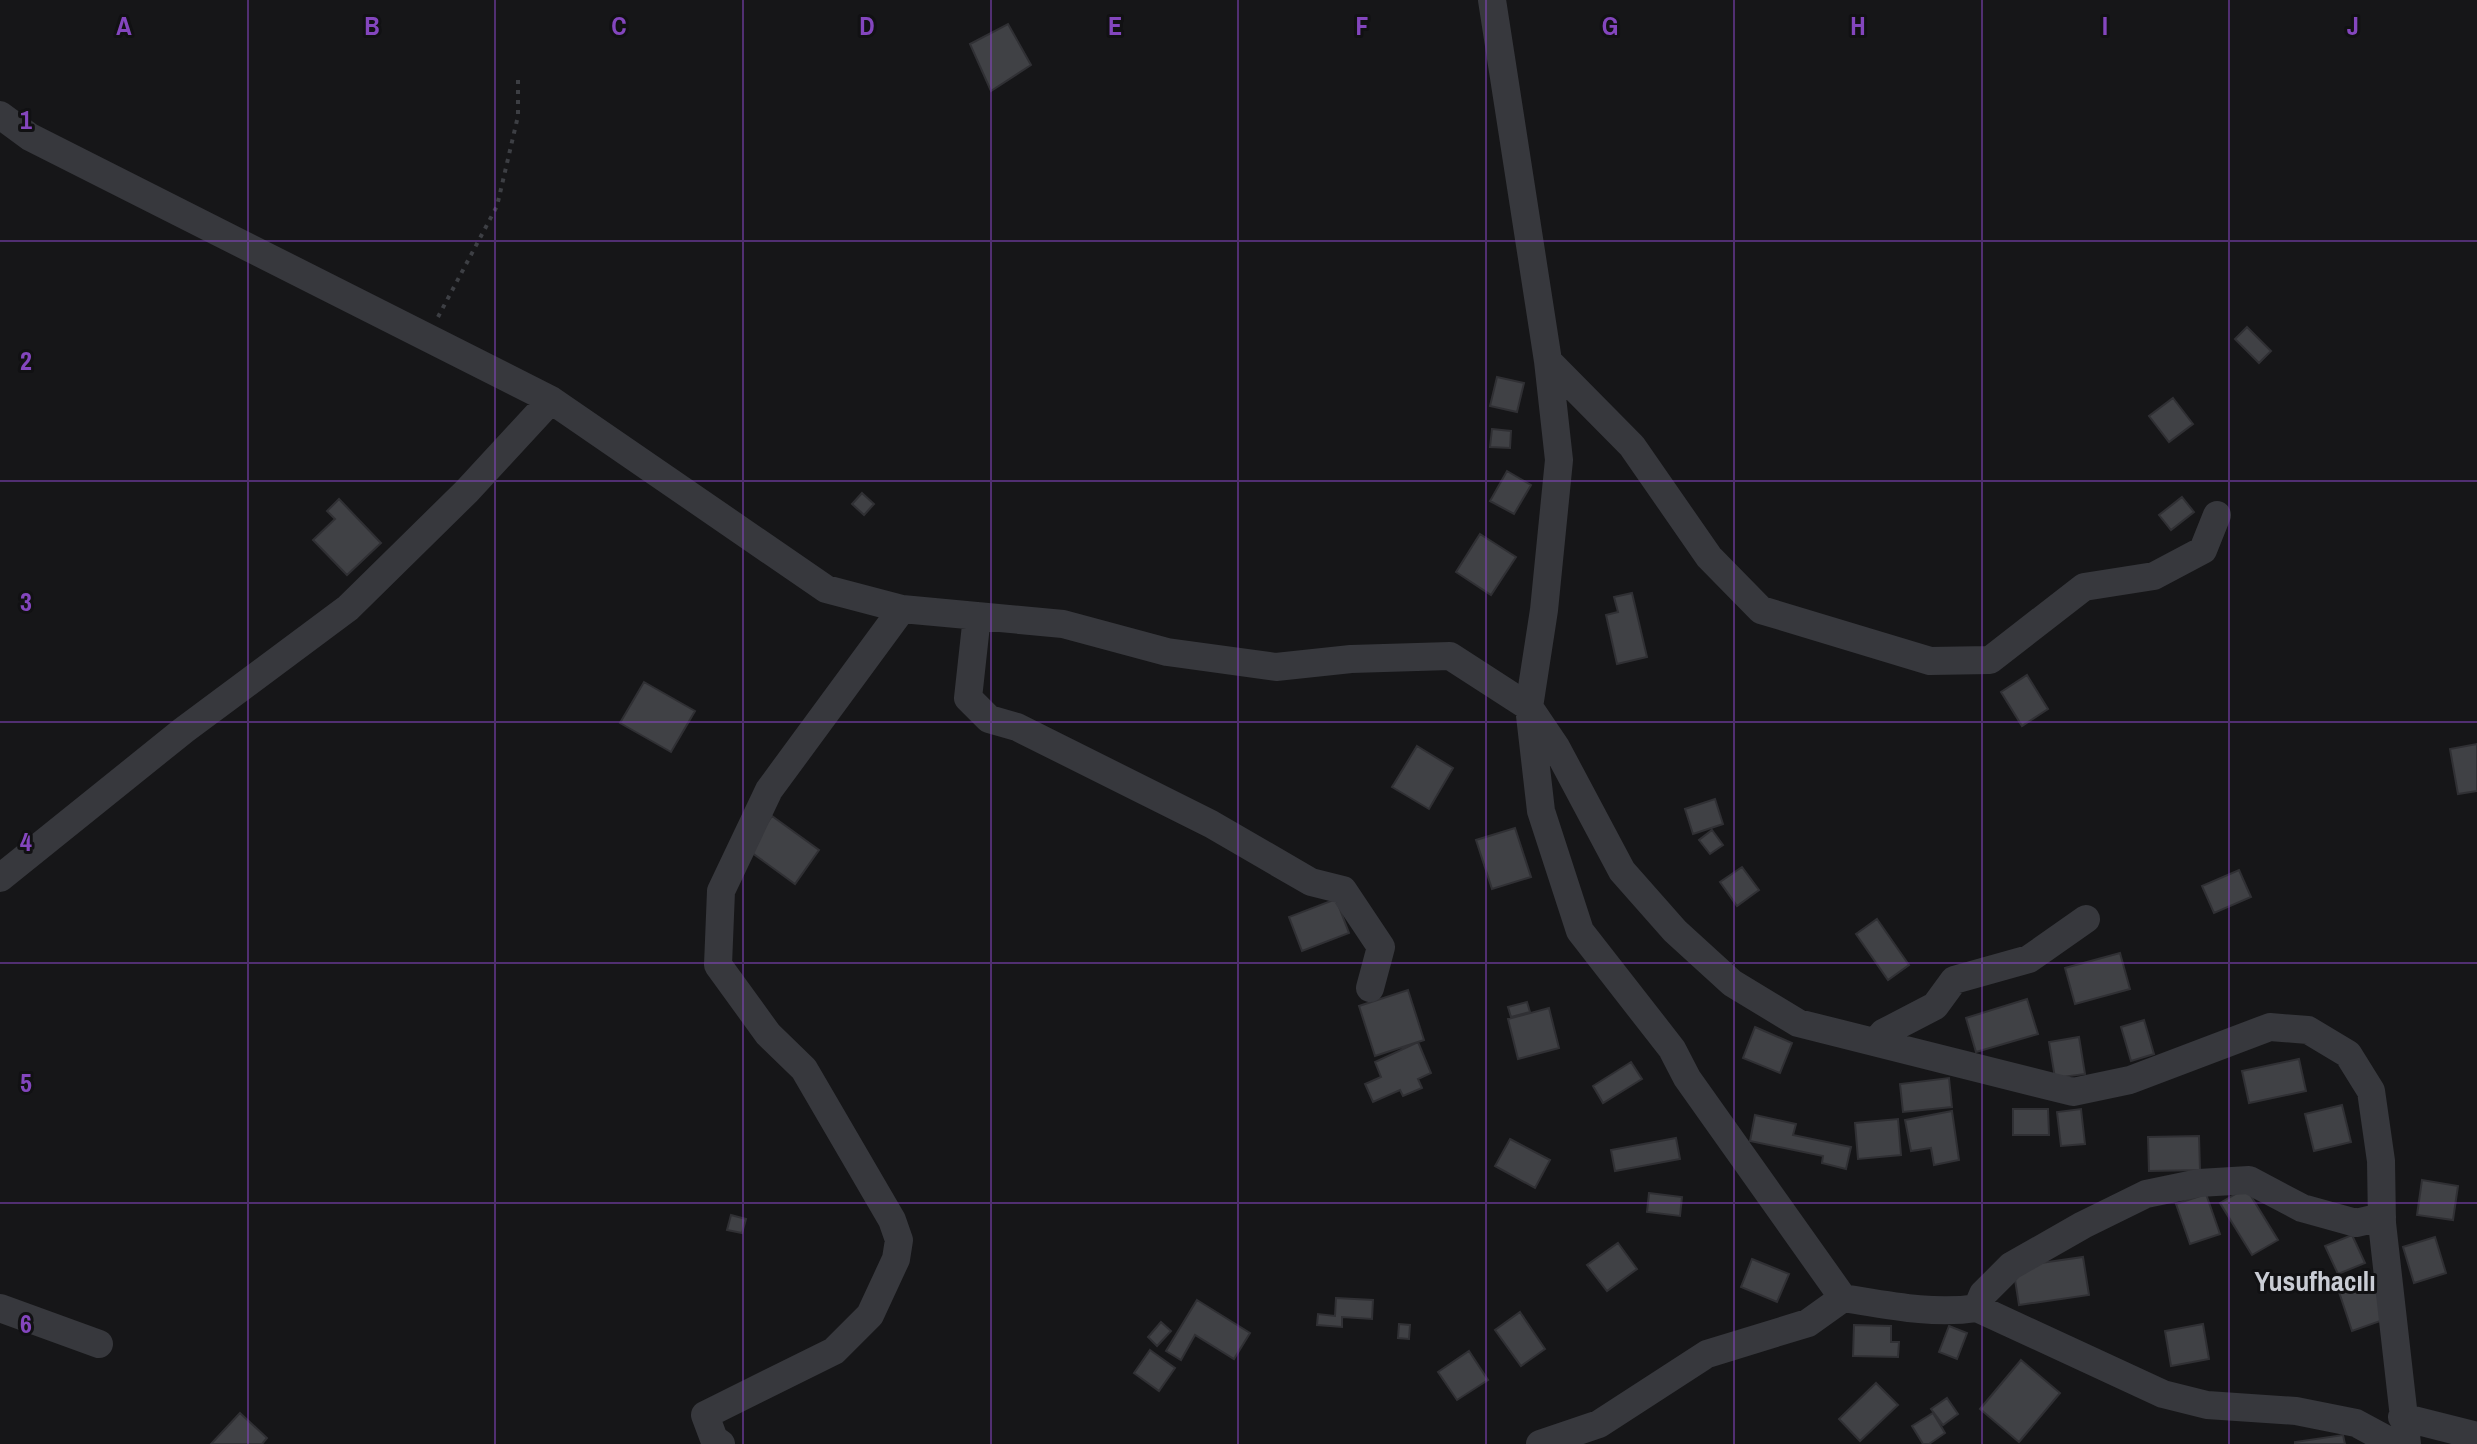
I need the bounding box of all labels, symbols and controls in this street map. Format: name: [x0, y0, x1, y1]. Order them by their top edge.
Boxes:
text: A: [116, 8, 132, 43]
text: B: [364, 8, 380, 43]
text: C: [611, 8, 627, 43]
text: D: [859, 8, 875, 43]
text: E: [1108, 8, 1122, 43]
text: F: [1355, 8, 1369, 43]
text: G: [1602, 8, 1618, 43]
text: H: [1850, 8, 1866, 43]
text: I: [2102, 8, 2108, 43]
text: J: [2347, 8, 2359, 43]
text: 1: [20, 102, 32, 137]
text: 2: [20, 343, 32, 378]
text: 3: [20, 584, 32, 619]
text: 4: [20, 824, 32, 859]
text: 5: [20, 1065, 32, 1100]
district label: Yusufhacılı: [2254, 1262, 2376, 1300]
text: 6: [20, 1306, 32, 1341]

